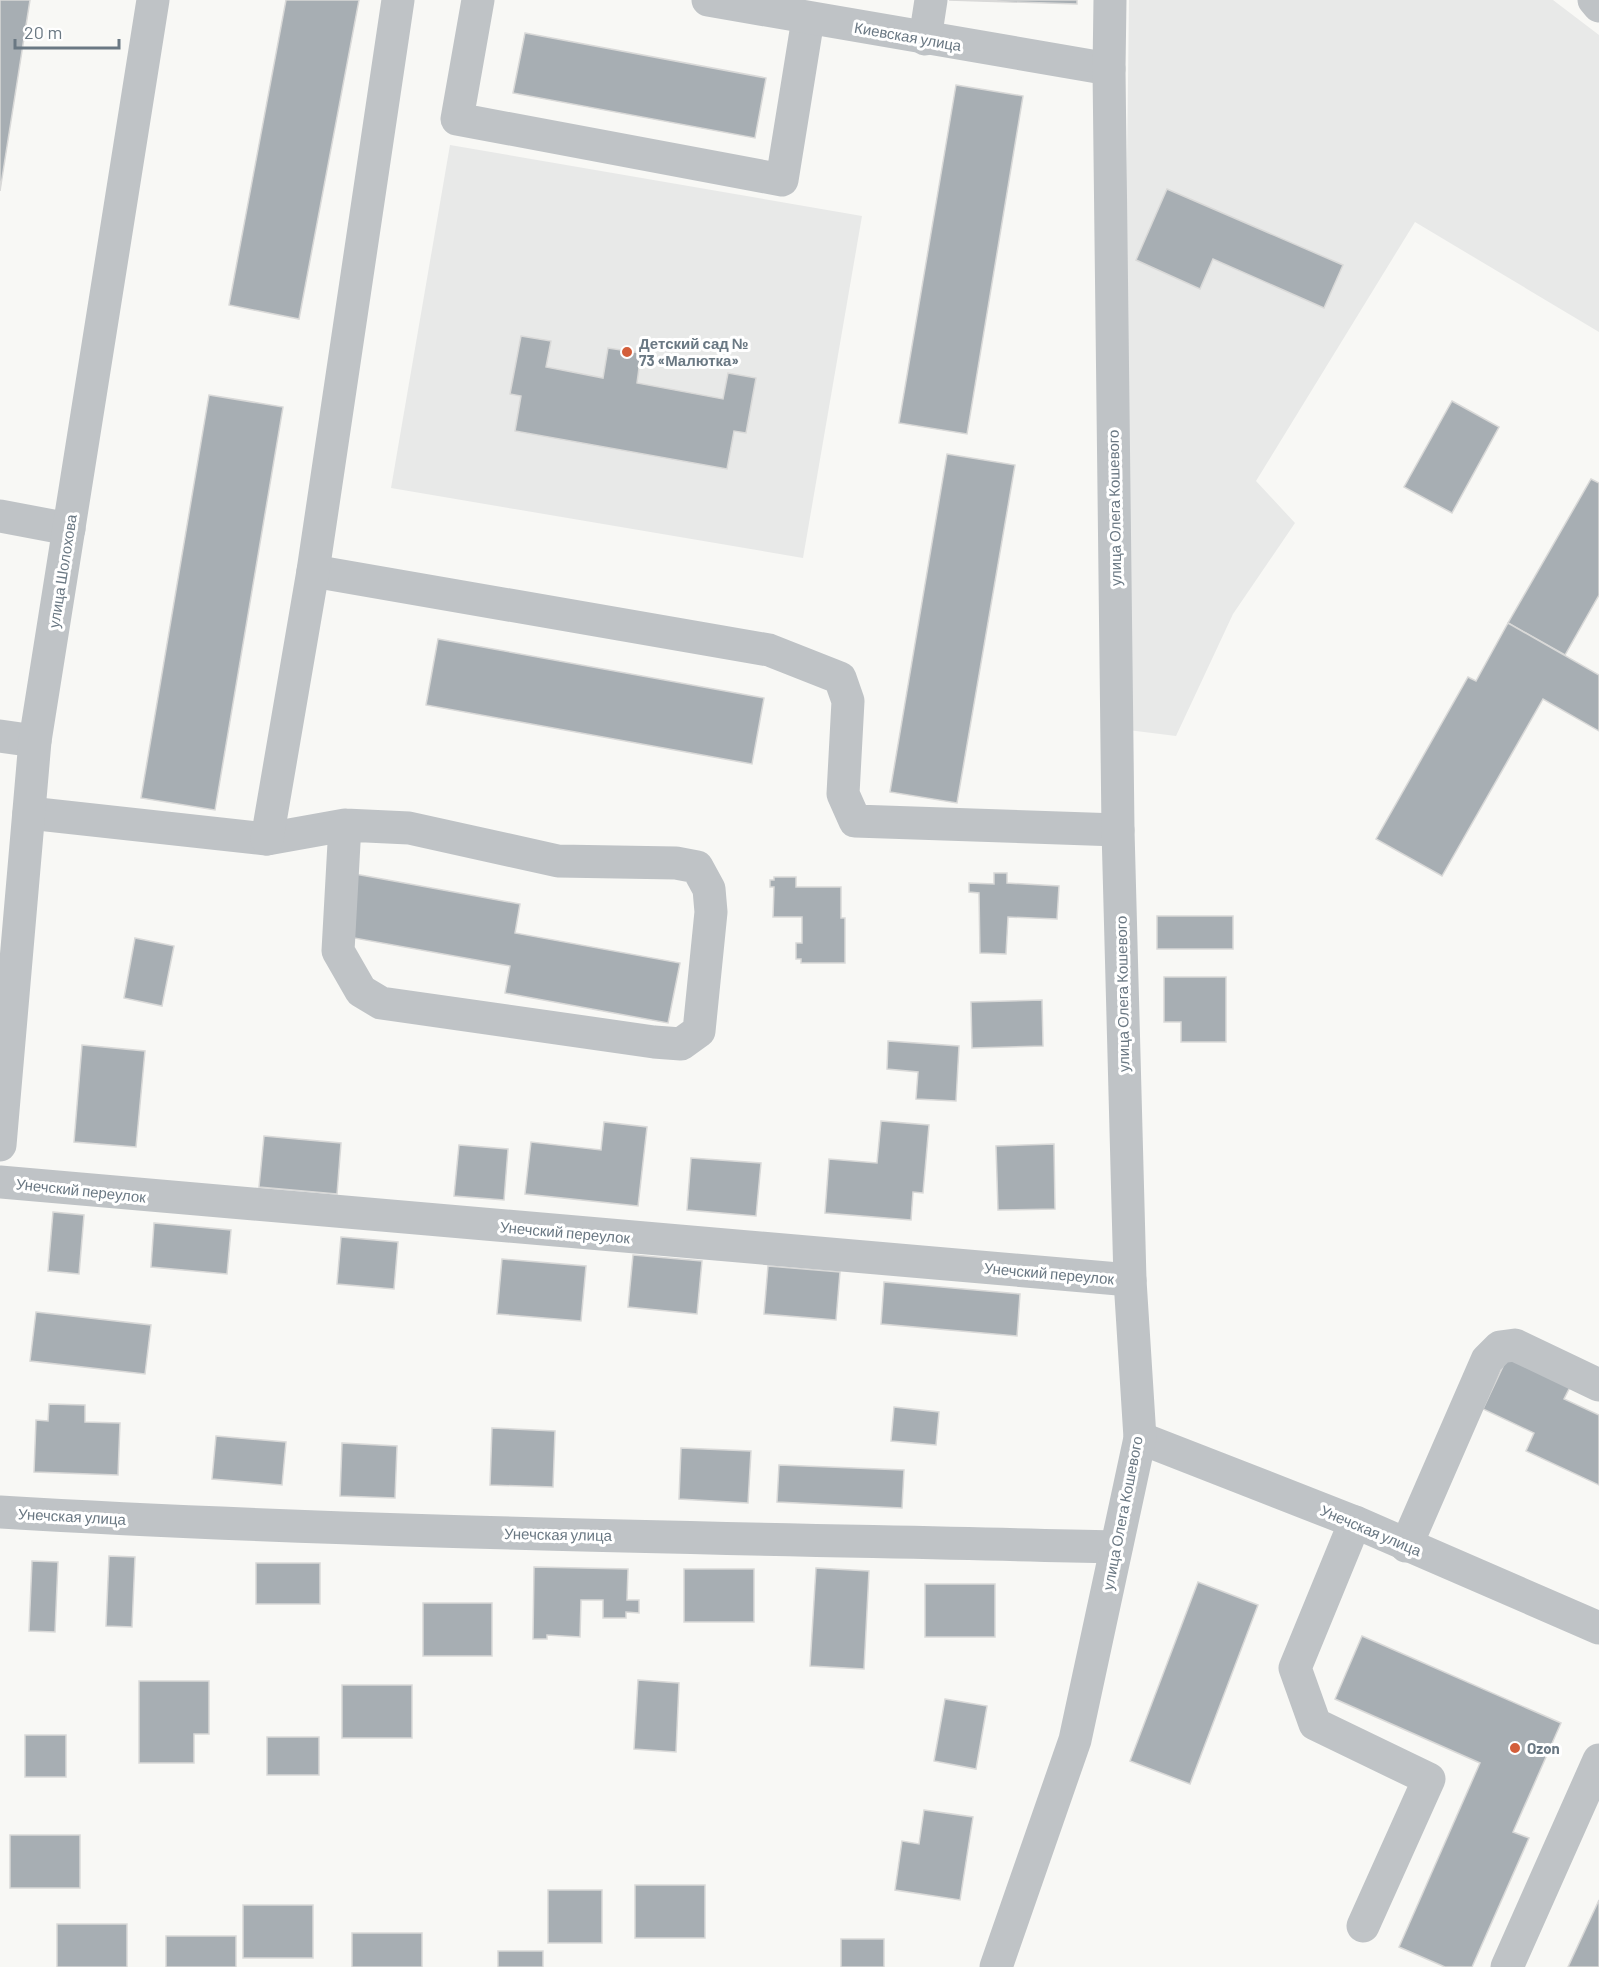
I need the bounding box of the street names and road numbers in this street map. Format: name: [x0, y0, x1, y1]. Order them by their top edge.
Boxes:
street label: Киевская улица: [853, 18, 964, 54]
street label: улица Олега Кошевого: [1104, 430, 1124, 586]
street label: улица Шолохова: [44, 512, 80, 629]
street label: улица Олега Кошевого: [1112, 916, 1132, 1072]
street label: Унечский переулок: [15, 1174, 147, 1206]
street label: Унечский переулок: [499, 1217, 631, 1247]
street label: Унечский переулок: [983, 1258, 1115, 1288]
street label: улица Олега Кошевого: [1098, 1435, 1146, 1591]
street label: Унечская улица: [1318, 1501, 1425, 1560]
street label: Унечская улица: [18, 1504, 127, 1528]
street label: Унечская улица: [504, 1524, 613, 1544]

